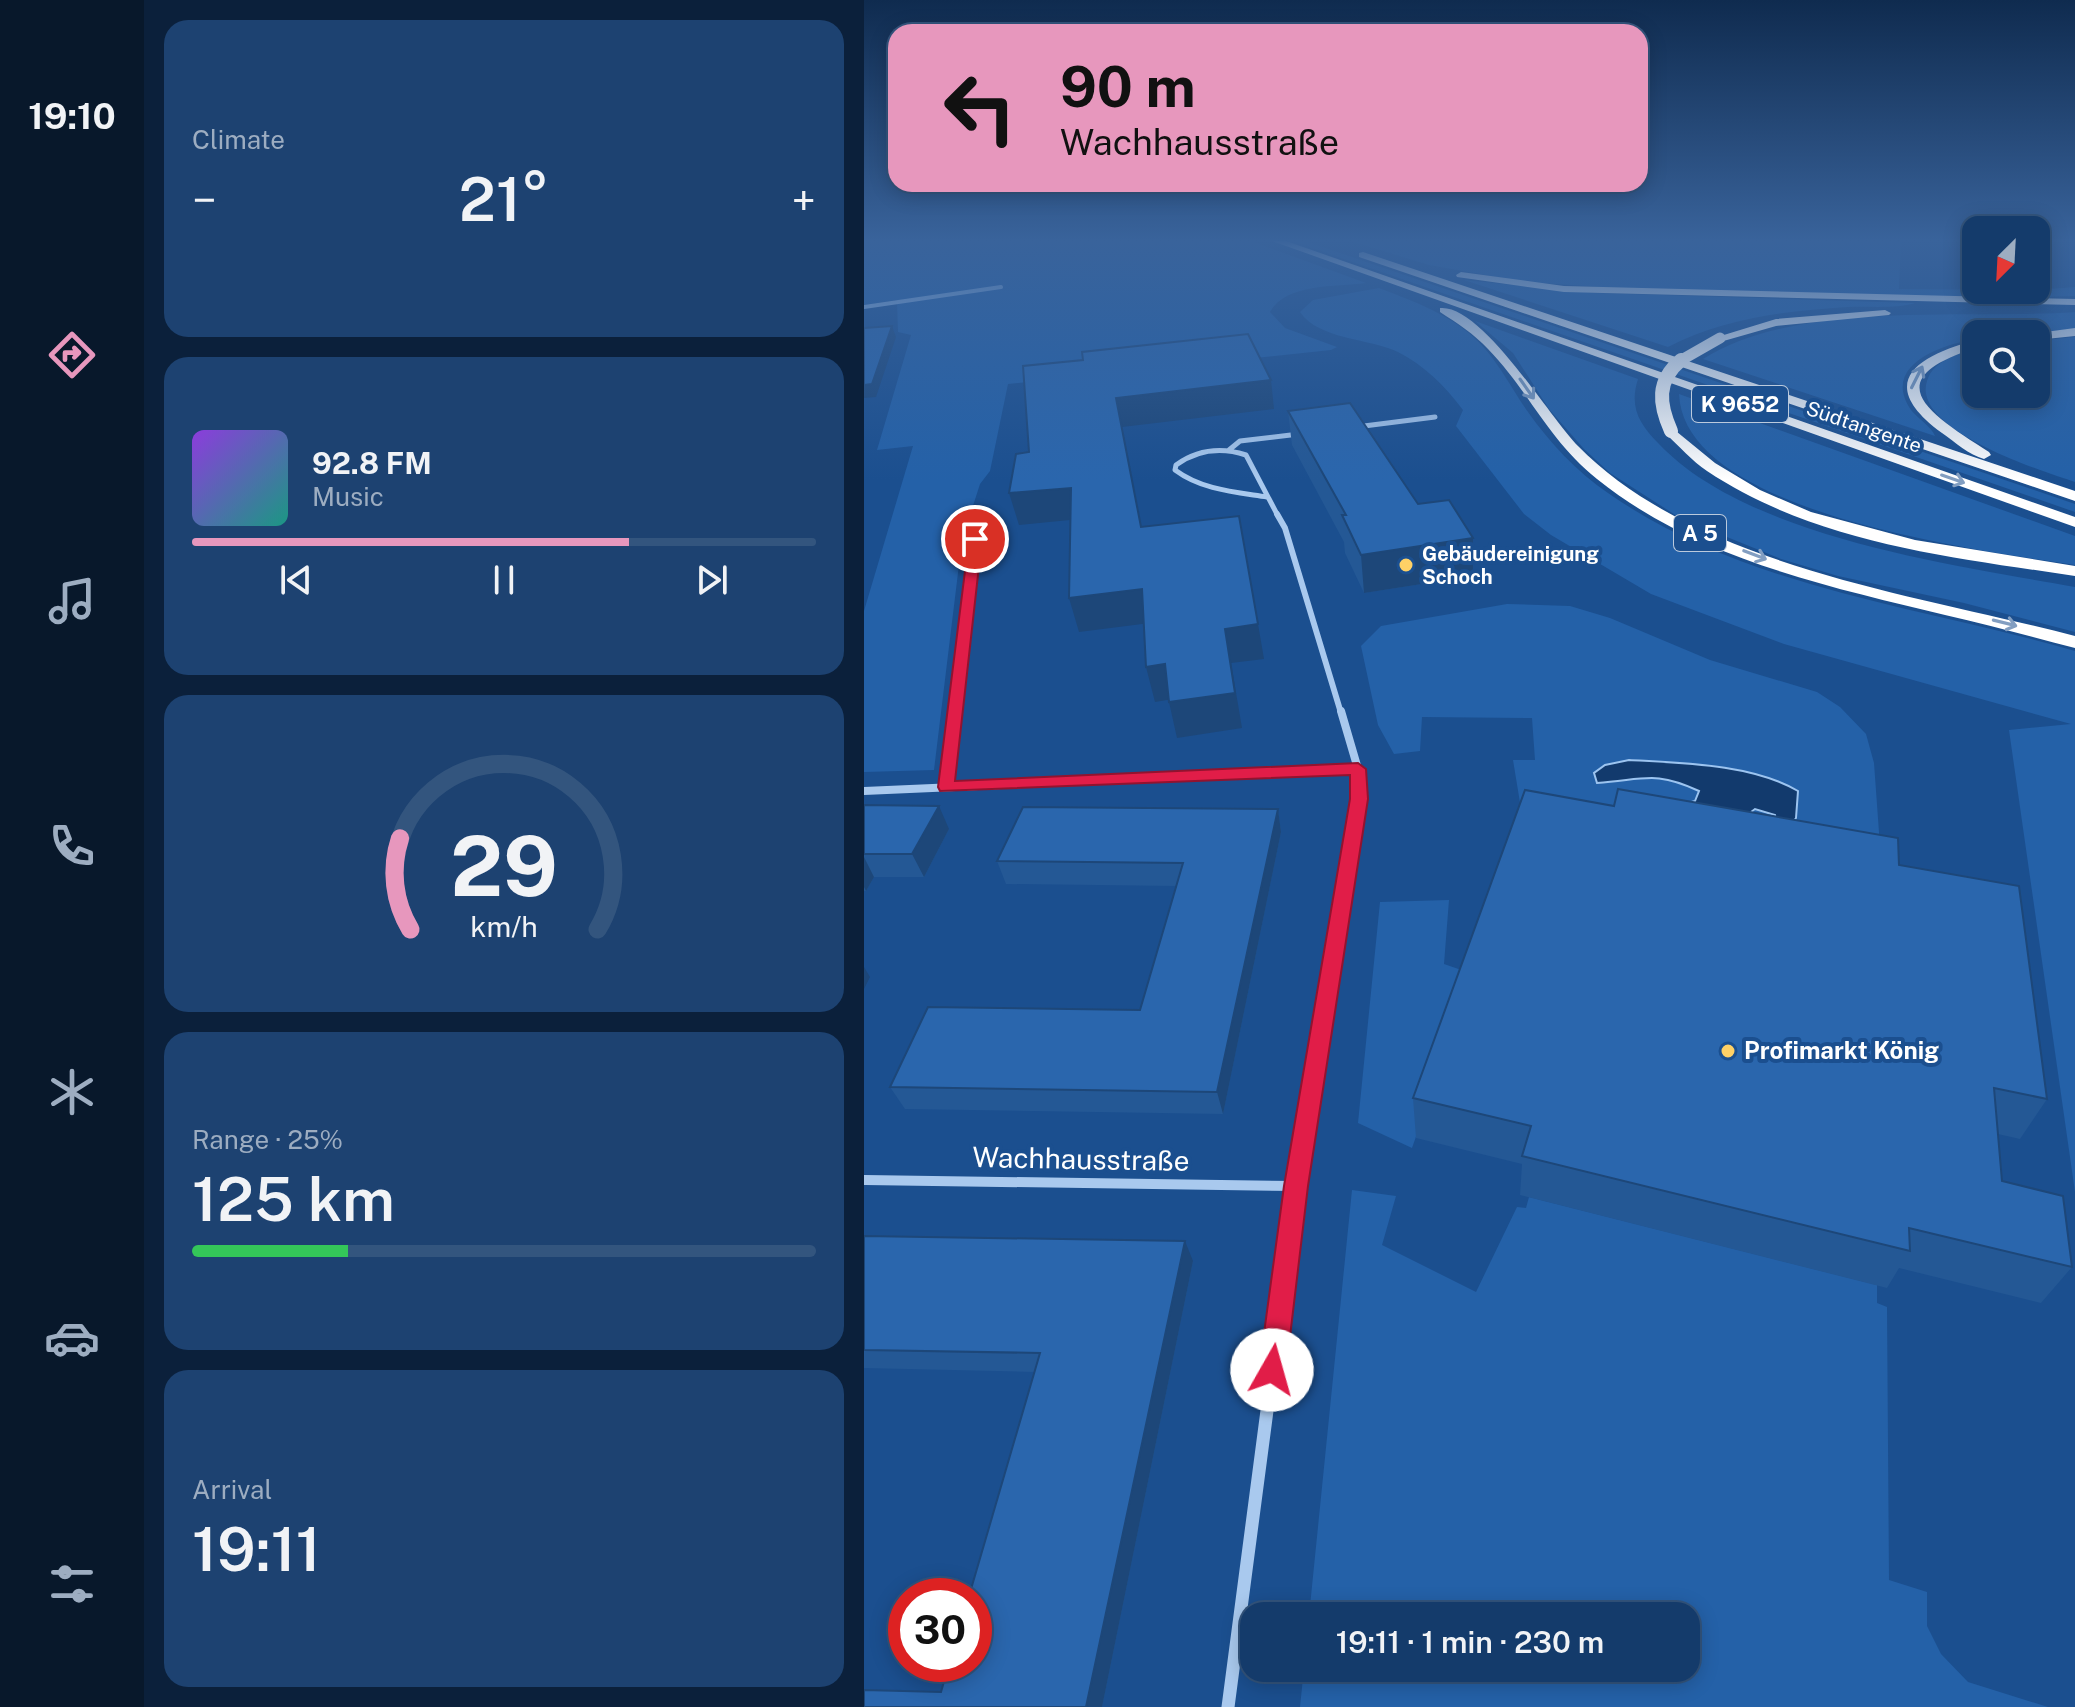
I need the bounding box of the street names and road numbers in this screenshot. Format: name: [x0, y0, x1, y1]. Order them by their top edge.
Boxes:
road number: K 9652: [1692, 386, 1788, 422]
street label: Südtangente: [1803, 396, 1925, 458]
road number: A 5: [1674, 515, 1726, 551]
street label: Wachhausstraße: [972, 1140, 1190, 1177]

